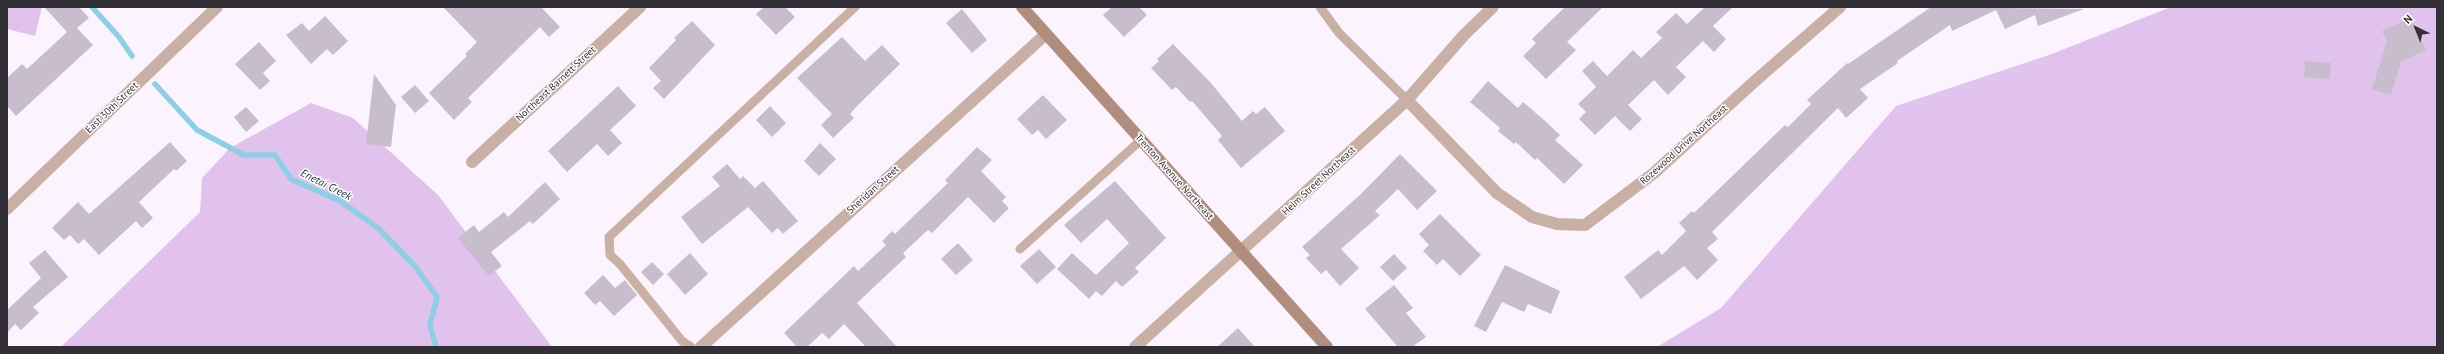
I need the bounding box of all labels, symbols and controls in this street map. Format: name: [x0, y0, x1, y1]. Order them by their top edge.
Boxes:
north arrow: [2396, 8, 2436, 48]
text: N: [2400, 12, 2415, 27]
street label: Northeast Barnett Street: [514, 44, 598, 124]
street label: East 30th Street: [83, 80, 141, 136]
street label: Rozewood Drive Northeast: [1638, 103, 1730, 187]
street label: Trenton Avenue Northeast: [1132, 132, 1216, 222]
street label: Helm Street Northeast: [1280, 144, 1358, 218]
street label: Sheridan Street: [844, 163, 902, 217]
water label: Enetai Creek: [298, 167, 354, 203]

